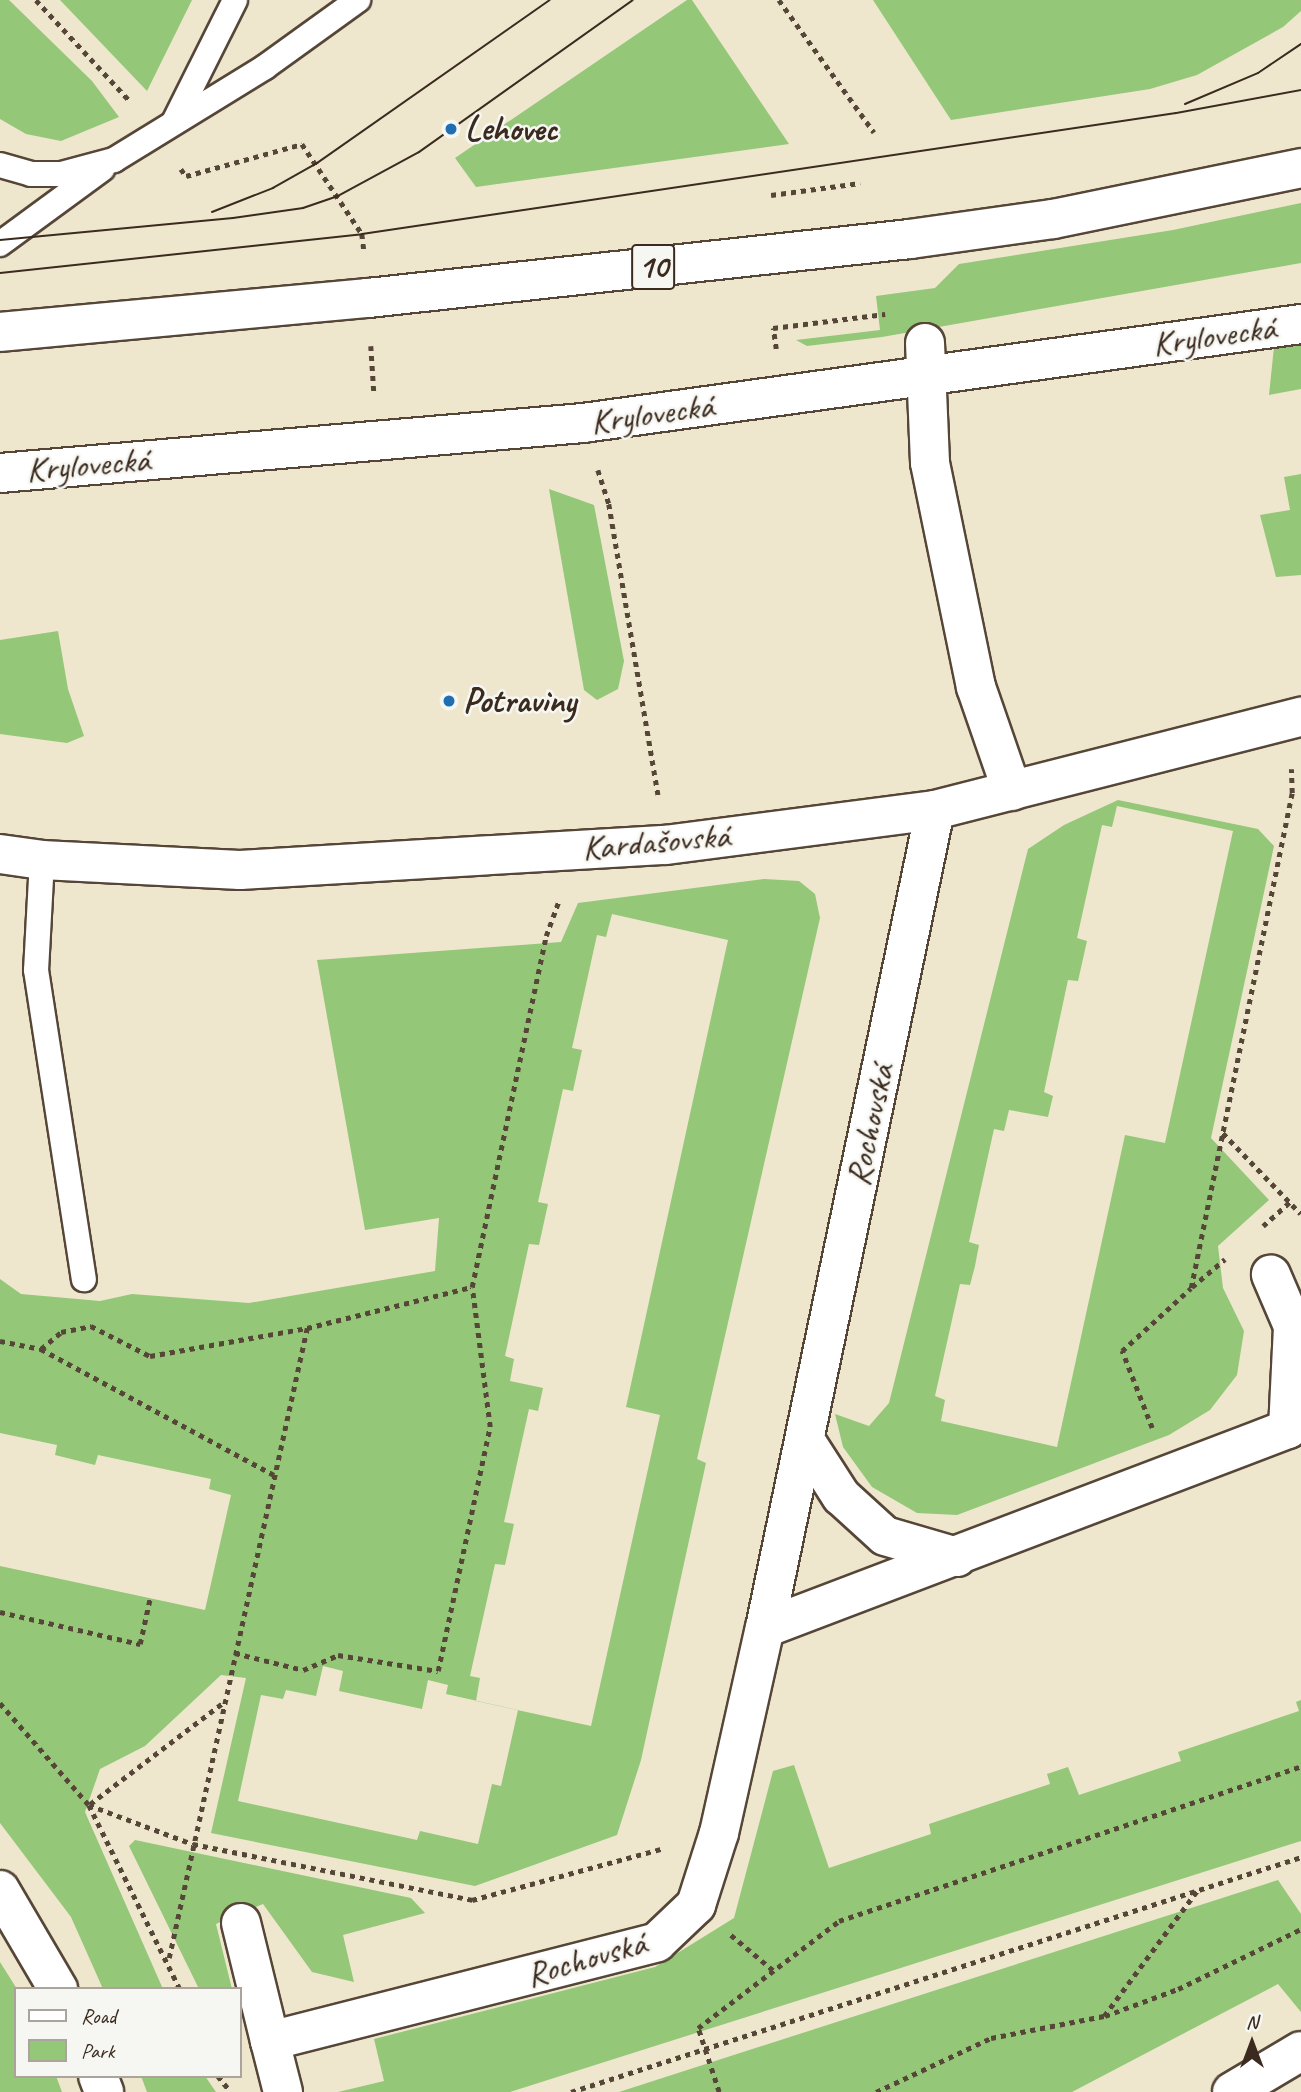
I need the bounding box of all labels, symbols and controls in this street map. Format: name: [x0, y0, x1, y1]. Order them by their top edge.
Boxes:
place label: Lehovec: [465, 108, 557, 150]
marker: Lehovec: [443, 121, 459, 137]
road number: 10: [630, 238, 676, 296]
street label: Krylovecká: [1150, 307, 1278, 365]
street label: Krylovecká: [588, 385, 716, 443]
street label: Krylovecká: [25, 439, 151, 491]
place label: Potraviny: [463, 680, 576, 722]
marker: Potraviny: [441, 693, 457, 709]
street label: Kardašovská: [581, 815, 731, 869]
street label: Rochovská: [837, 1060, 903, 1190]
street label: Rochovská: [521, 1922, 651, 1996]
legend: [14, 1987, 242, 2078]
text: Road: [81, 2003, 116, 2029]
north arrow: [1217, 2008, 1287, 2078]
text: N: [1246, 2010, 1258, 2034]
text: Park: [81, 2038, 114, 2064]

